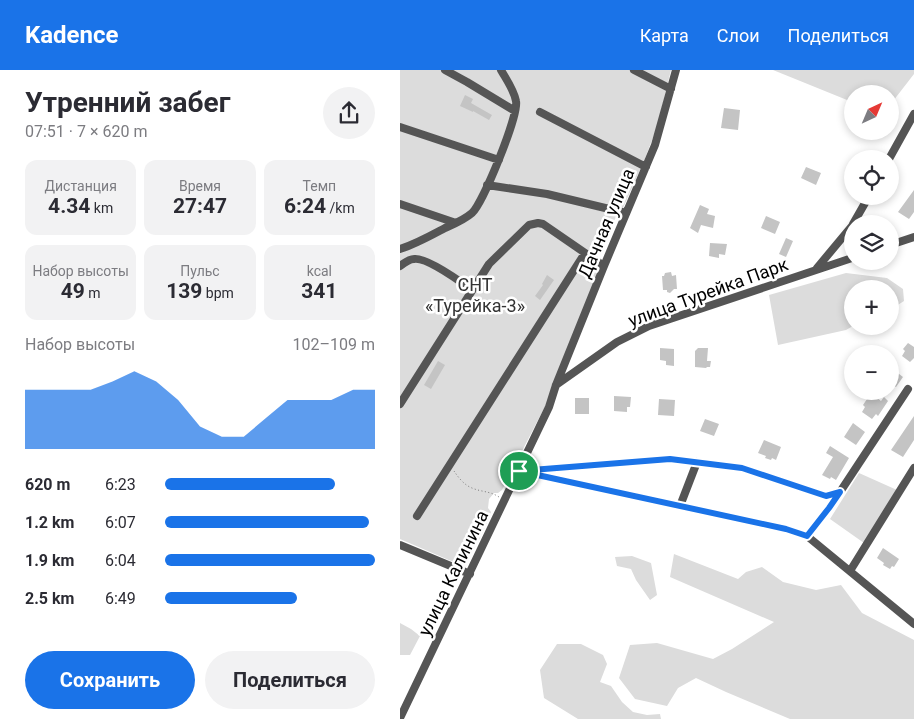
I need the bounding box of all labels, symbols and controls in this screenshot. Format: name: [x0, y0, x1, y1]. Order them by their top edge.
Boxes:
text: Kadence: [25, 21, 119, 49]
text: Карта: [640, 25, 689, 46]
text: Слои: [717, 25, 760, 46]
text: Поделиться: [788, 25, 889, 46]
north arrow: [844, 85, 899, 140]
map controls: [844, 85, 899, 400]
text: Утренний забег: [25, 86, 230, 119]
button: share: [323, 87, 375, 139]
text: 07:51 · 7 × 620 m: [25, 122, 147, 141]
button: locate: [844, 150, 899, 205]
street label: Дачная улица: [573, 165, 639, 281]
text: Дистанция: [45, 178, 117, 194]
text: Время: [179, 178, 221, 194]
text: Темп: [303, 178, 336, 194]
text: 4.34: [48, 194, 90, 218]
text: 27:47: [173, 194, 227, 218]
text: 6:24: [284, 194, 326, 218]
text: km: [90, 200, 113, 216]
text: /km: [326, 200, 355, 216]
button: layers: [844, 215, 899, 270]
street label: улица Турейка Парк: [625, 253, 791, 331]
text: Набор высоты: [33, 263, 129, 279]
text: Пульс: [180, 263, 220, 279]
text: kcal: [307, 263, 332, 279]
park label: СНТ «Турейка-3»: [425, 274, 525, 316]
text: 49: [61, 279, 85, 303]
text: 139: [166, 279, 202, 303]
text: 341: [301, 279, 337, 303]
button: +: [844, 280, 899, 335]
text: m: [85, 285, 101, 301]
text: bpm: [202, 285, 234, 301]
text: Набор высоты: [25, 335, 135, 354]
text: 102–109 m: [293, 335, 375, 354]
button: −: [844, 345, 899, 400]
pin: [498, 450, 540, 492]
icon: arrive: [505, 457, 533, 485]
text: 620 m: [25, 475, 70, 494]
text: 6:23: [105, 475, 136, 494]
street label: улица Калинина: [414, 507, 492, 639]
text: 1.2 km: [25, 513, 74, 532]
text: 6:07: [105, 513, 136, 532]
text: 1.9 km: [25, 551, 74, 570]
text: 6:04: [105, 551, 136, 570]
text: 2.5 km: [25, 589, 74, 608]
text: 6:49: [105, 589, 136, 608]
button: Сохранить: [25, 651, 195, 709]
button: Поделиться: [205, 651, 375, 709]

